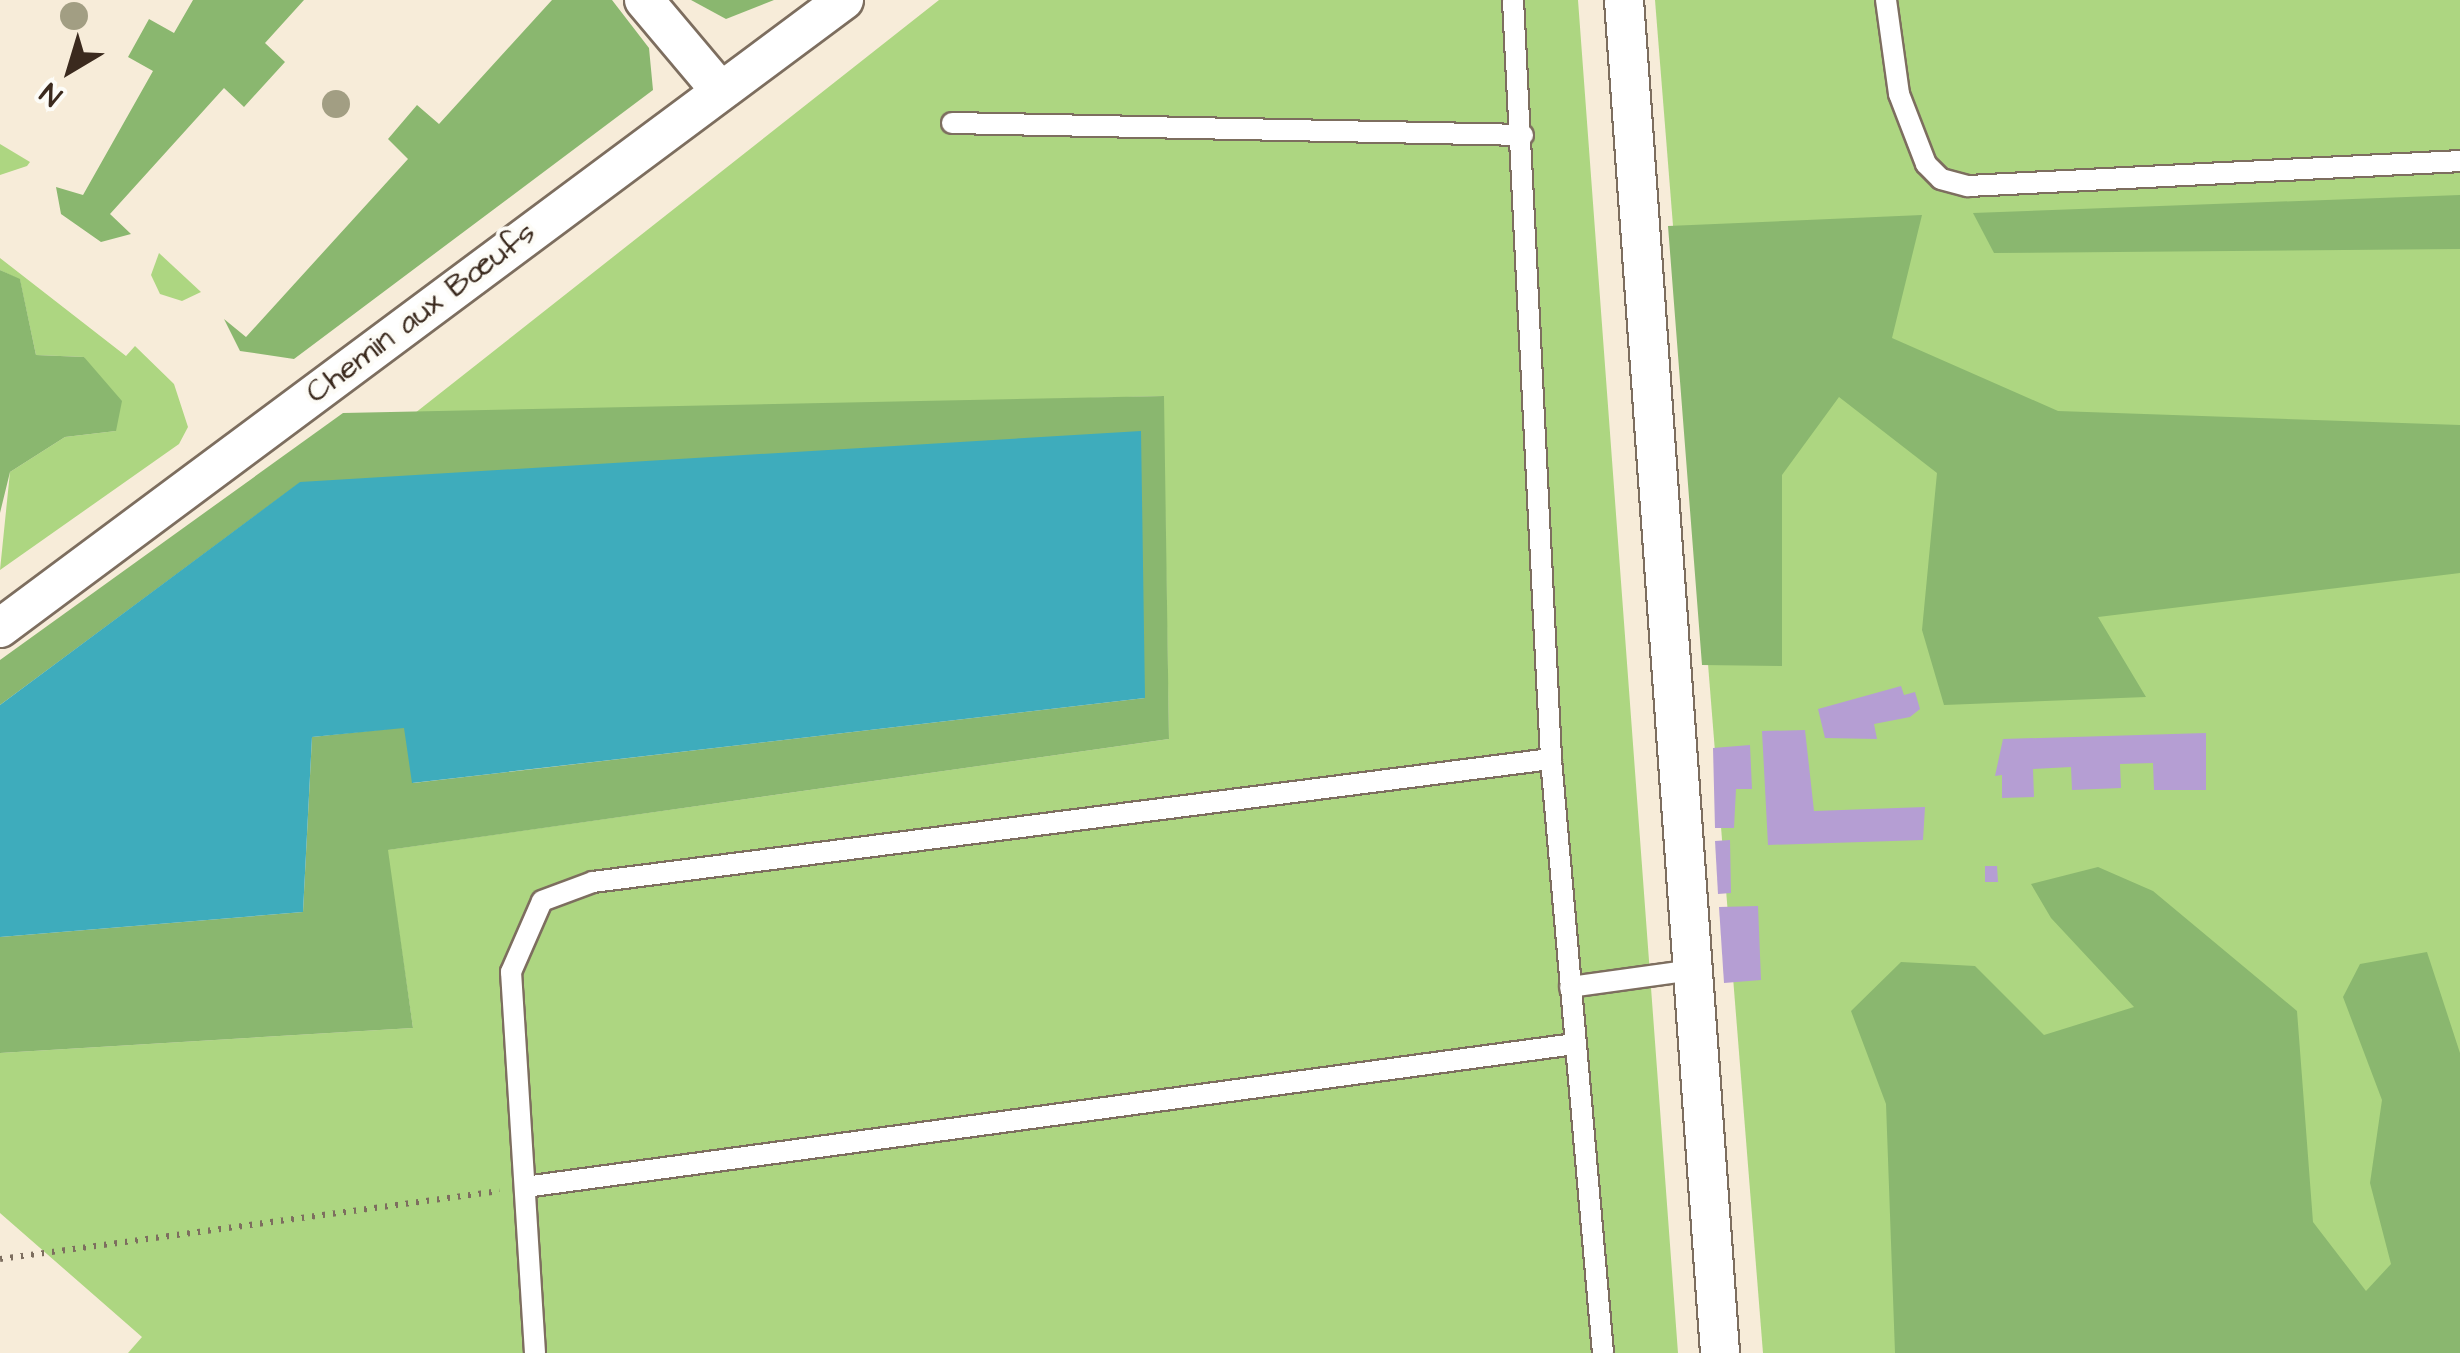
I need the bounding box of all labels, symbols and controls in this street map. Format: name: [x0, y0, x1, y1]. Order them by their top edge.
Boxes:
north arrow: [20, 20, 120, 120]
text: N: [32, 73, 70, 115]
street label: Chemin aux Bœufs: [298, 214, 544, 412]

